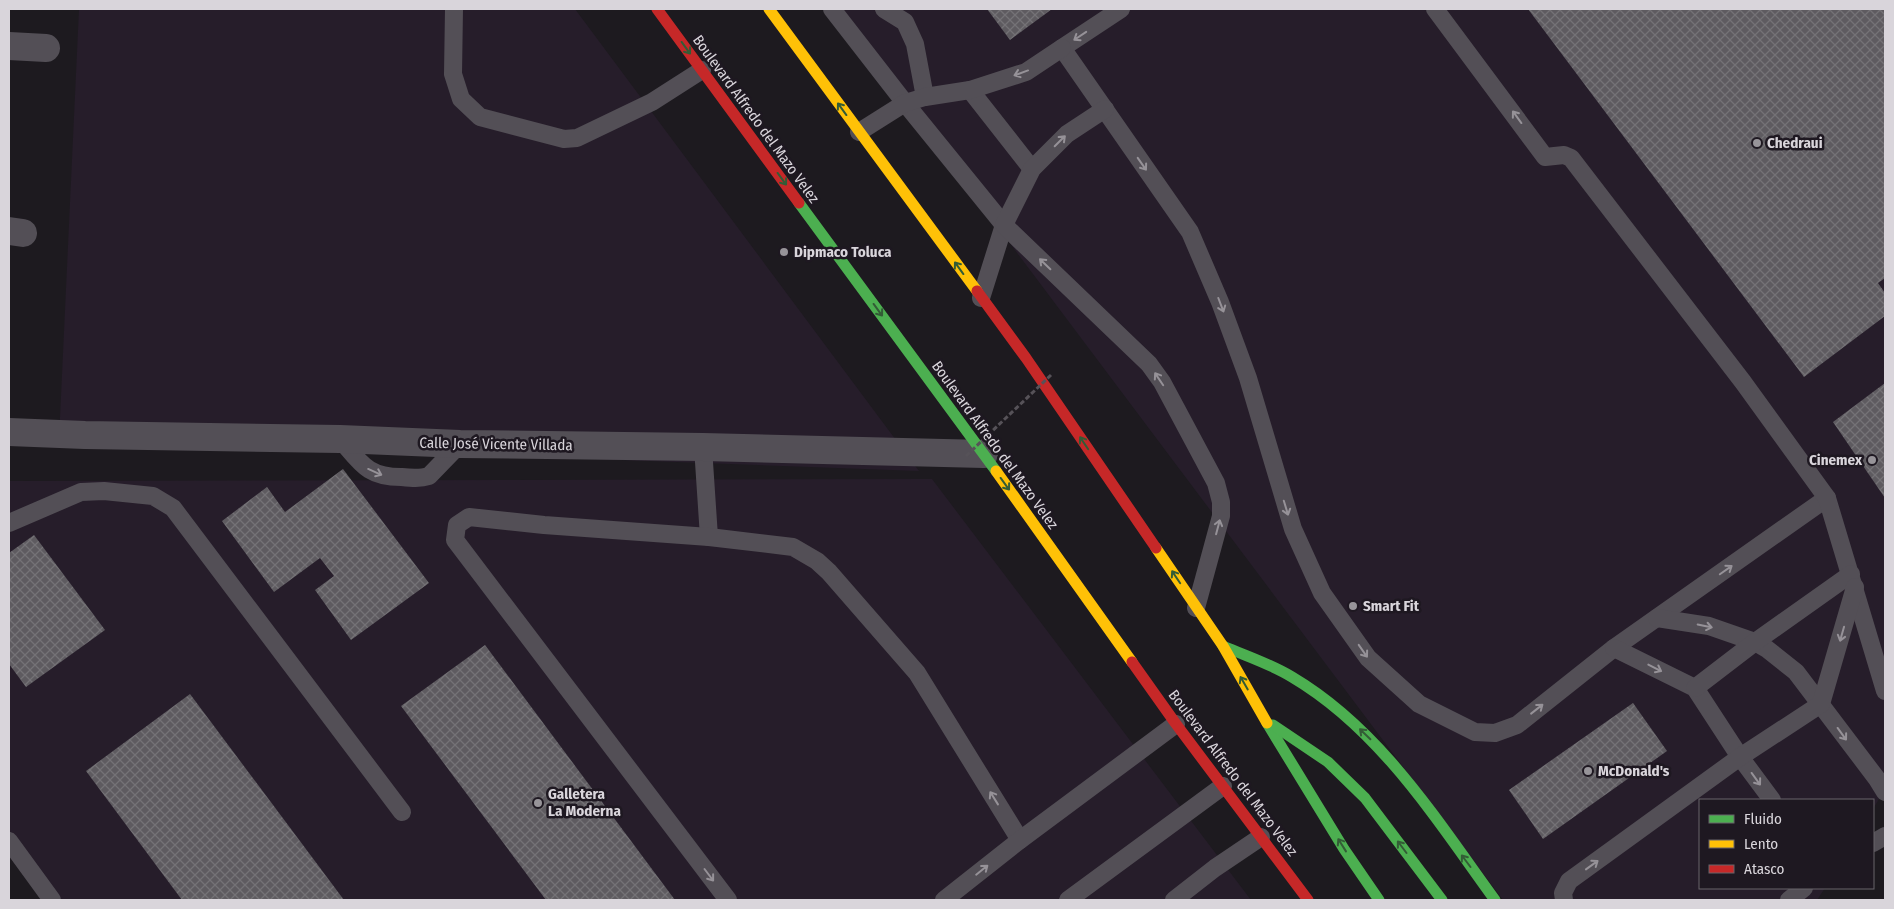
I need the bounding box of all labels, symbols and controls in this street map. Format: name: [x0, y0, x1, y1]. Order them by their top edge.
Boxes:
street label: Boulevard Alfredo del Mazo Velez: [689, 31, 823, 207]
one-way arrow: [1073, 31, 1087, 41]
one-way arrow: [681, 41, 691, 55]
one-way arrow: [1013, 69, 1029, 78]
one-way arrow: [837, 103, 848, 116]
one-way arrow: [1512, 110, 1522, 124]
place label: Chedraui: [1767, 134, 1823, 152]
one-way arrow: [1054, 135, 1066, 148]
marker: Chedraui: [1751, 137, 1763, 149]
one-way arrow: [1137, 157, 1147, 171]
one-way arrow: [776, 172, 787, 186]
place label: Dipmaco Toluca: [794, 243, 892, 261]
marker: Dipmaco Toluca: [778, 246, 790, 258]
one-way arrow: [1039, 258, 1052, 270]
one-way arrow: [954, 262, 965, 275]
one-way arrow: [1217, 297, 1226, 312]
one-way arrow: [873, 303, 883, 317]
street label: Boulevard Alfredo del Mazo Velez: [928, 357, 1062, 533]
one-way arrow: [1154, 373, 1164, 387]
street label: Calle José Vicente Villada: [419, 434, 573, 454]
one-way arrow: [1079, 437, 1089, 451]
place label: Cinemex: [1809, 451, 1863, 469]
marker: Cinemex: [1866, 454, 1878, 466]
one-way arrow: [367, 468, 382, 478]
one-way arrow: [1000, 477, 1010, 491]
one-way arrow: [1282, 500, 1292, 516]
one-way arrow: [1213, 519, 1223, 535]
one-way arrow: [1719, 564, 1732, 575]
one-way arrow: [1171, 571, 1181, 585]
place label: Smart Fit: [1363, 597, 1420, 615]
marker: Smart Fit: [1347, 600, 1359, 612]
one-way arrow: [1697, 622, 1713, 631]
one-way arrow: [1836, 625, 1846, 641]
one-way arrow: [1358, 643, 1368, 657]
one-way arrow: [1647, 664, 1662, 673]
one-way arrow: [1239, 676, 1249, 690]
street label: Boulevard Alfredo del Mazo Velez: [1165, 686, 1301, 860]
one-way arrow: [1530, 704, 1543, 715]
one-way arrow: [1837, 727, 1847, 741]
one-way arrow: [1359, 728, 1372, 740]
place label: McDonald's: [1598, 762, 1670, 780]
marker: McDonald's: [1582, 765, 1594, 777]
one-way arrow: [1750, 771, 1761, 785]
place label: Galletera La Moderna: [548, 785, 621, 820]
one-way arrow: [989, 792, 999, 806]
marker: Galletera La Moderna: [532, 797, 544, 809]
legend: [1699, 799, 1874, 889]
text: Fluido: [1744, 810, 1782, 828]
text: Lento: [1744, 835, 1778, 853]
one-way arrow: [1337, 839, 1347, 853]
one-way arrow: [1397, 841, 1408, 854]
one-way arrow: [1461, 854, 1471, 868]
one-way arrow: [1585, 859, 1598, 870]
text: Atasco: [1744, 860, 1784, 878]
one-way arrow: [975, 864, 988, 875]
one-way arrow: [704, 868, 714, 882]

